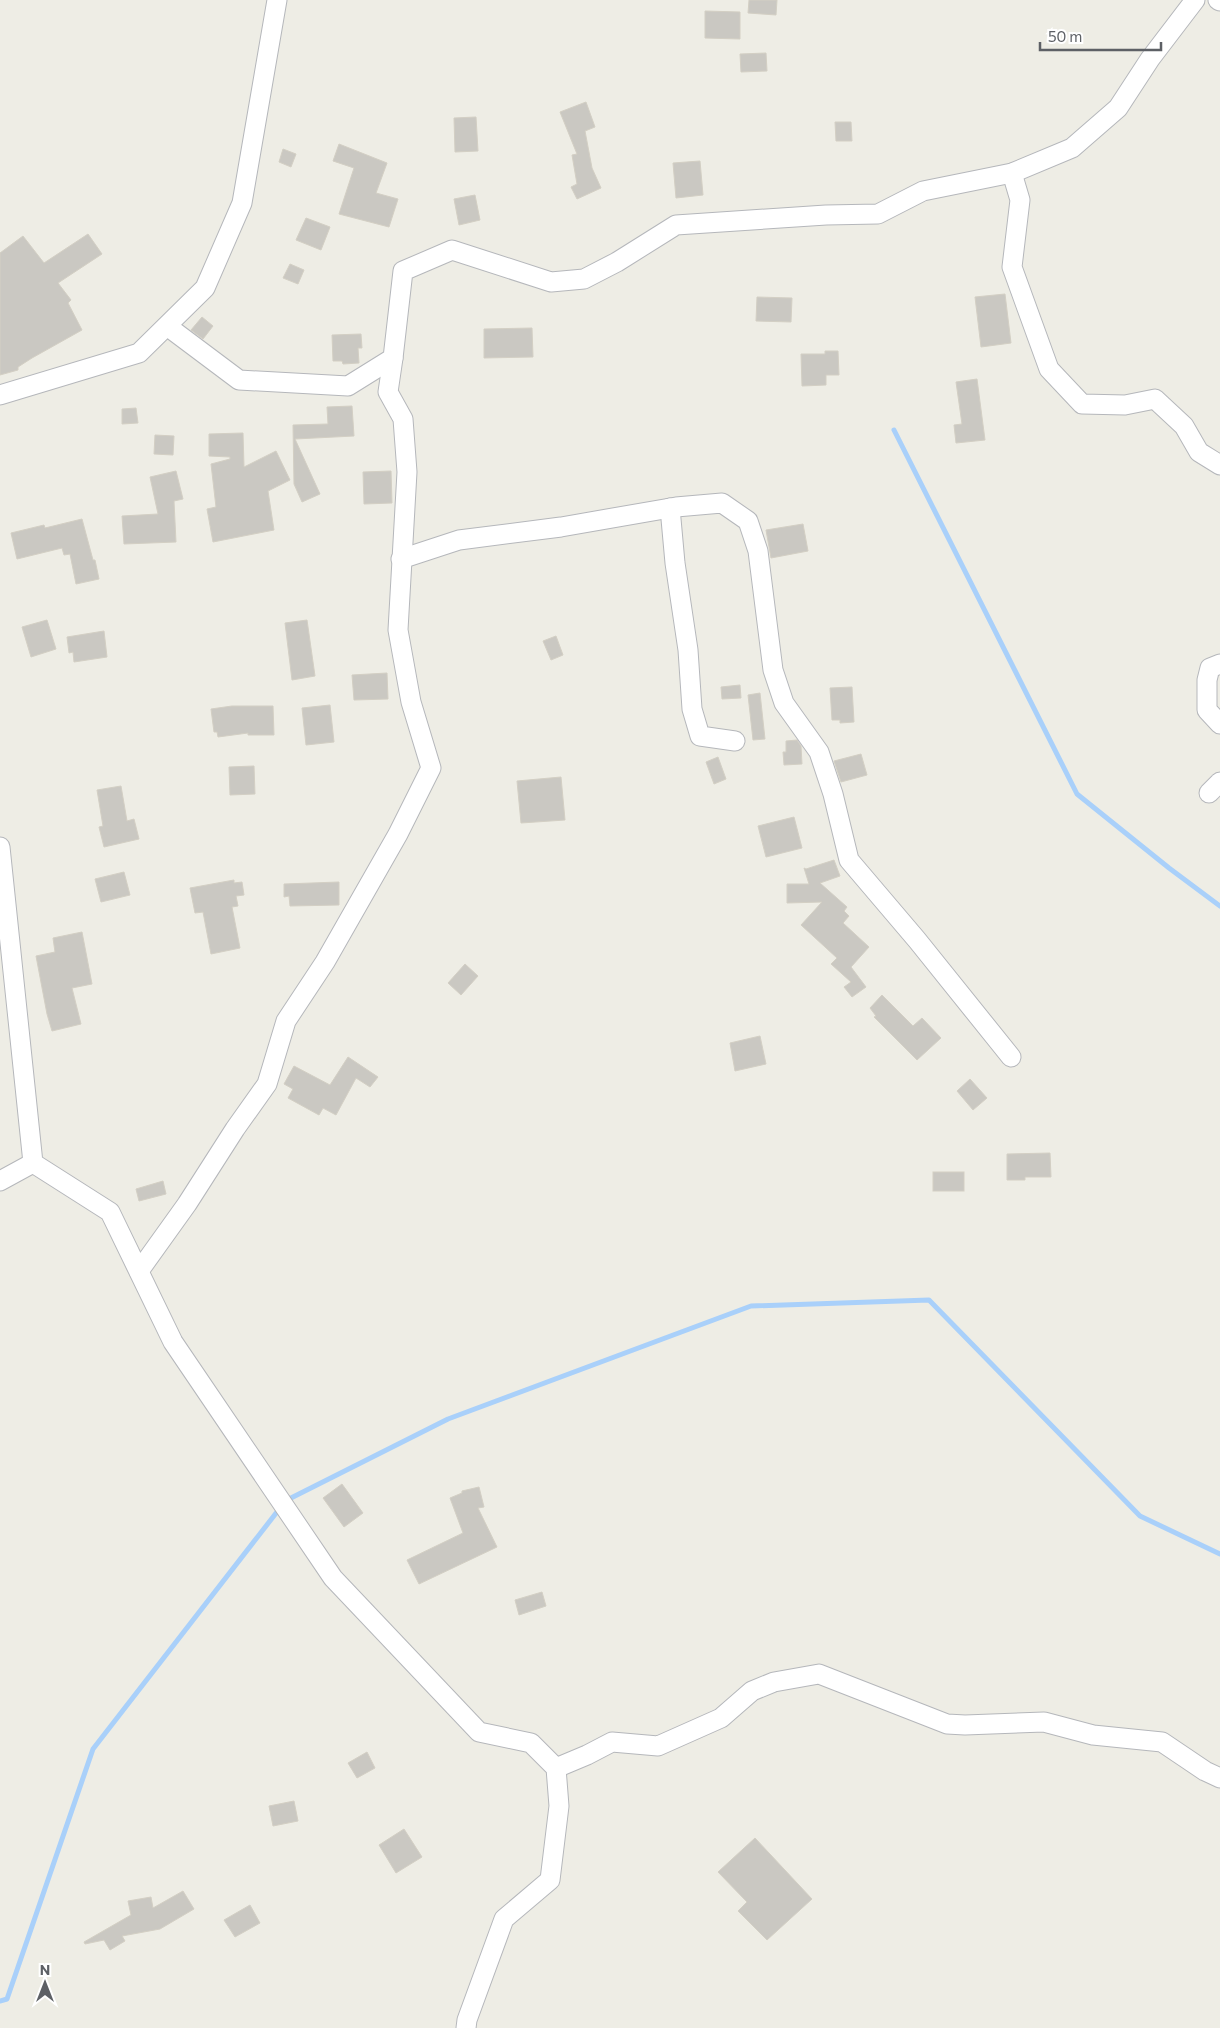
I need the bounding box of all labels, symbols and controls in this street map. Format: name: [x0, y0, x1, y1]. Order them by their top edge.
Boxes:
scale bar: [1040, 20, 1161, 52]
text: 50 m: [1048, 27, 1082, 45]
north arrow: [20, 1958, 70, 2008]
text: N: [40, 1961, 50, 1978]

